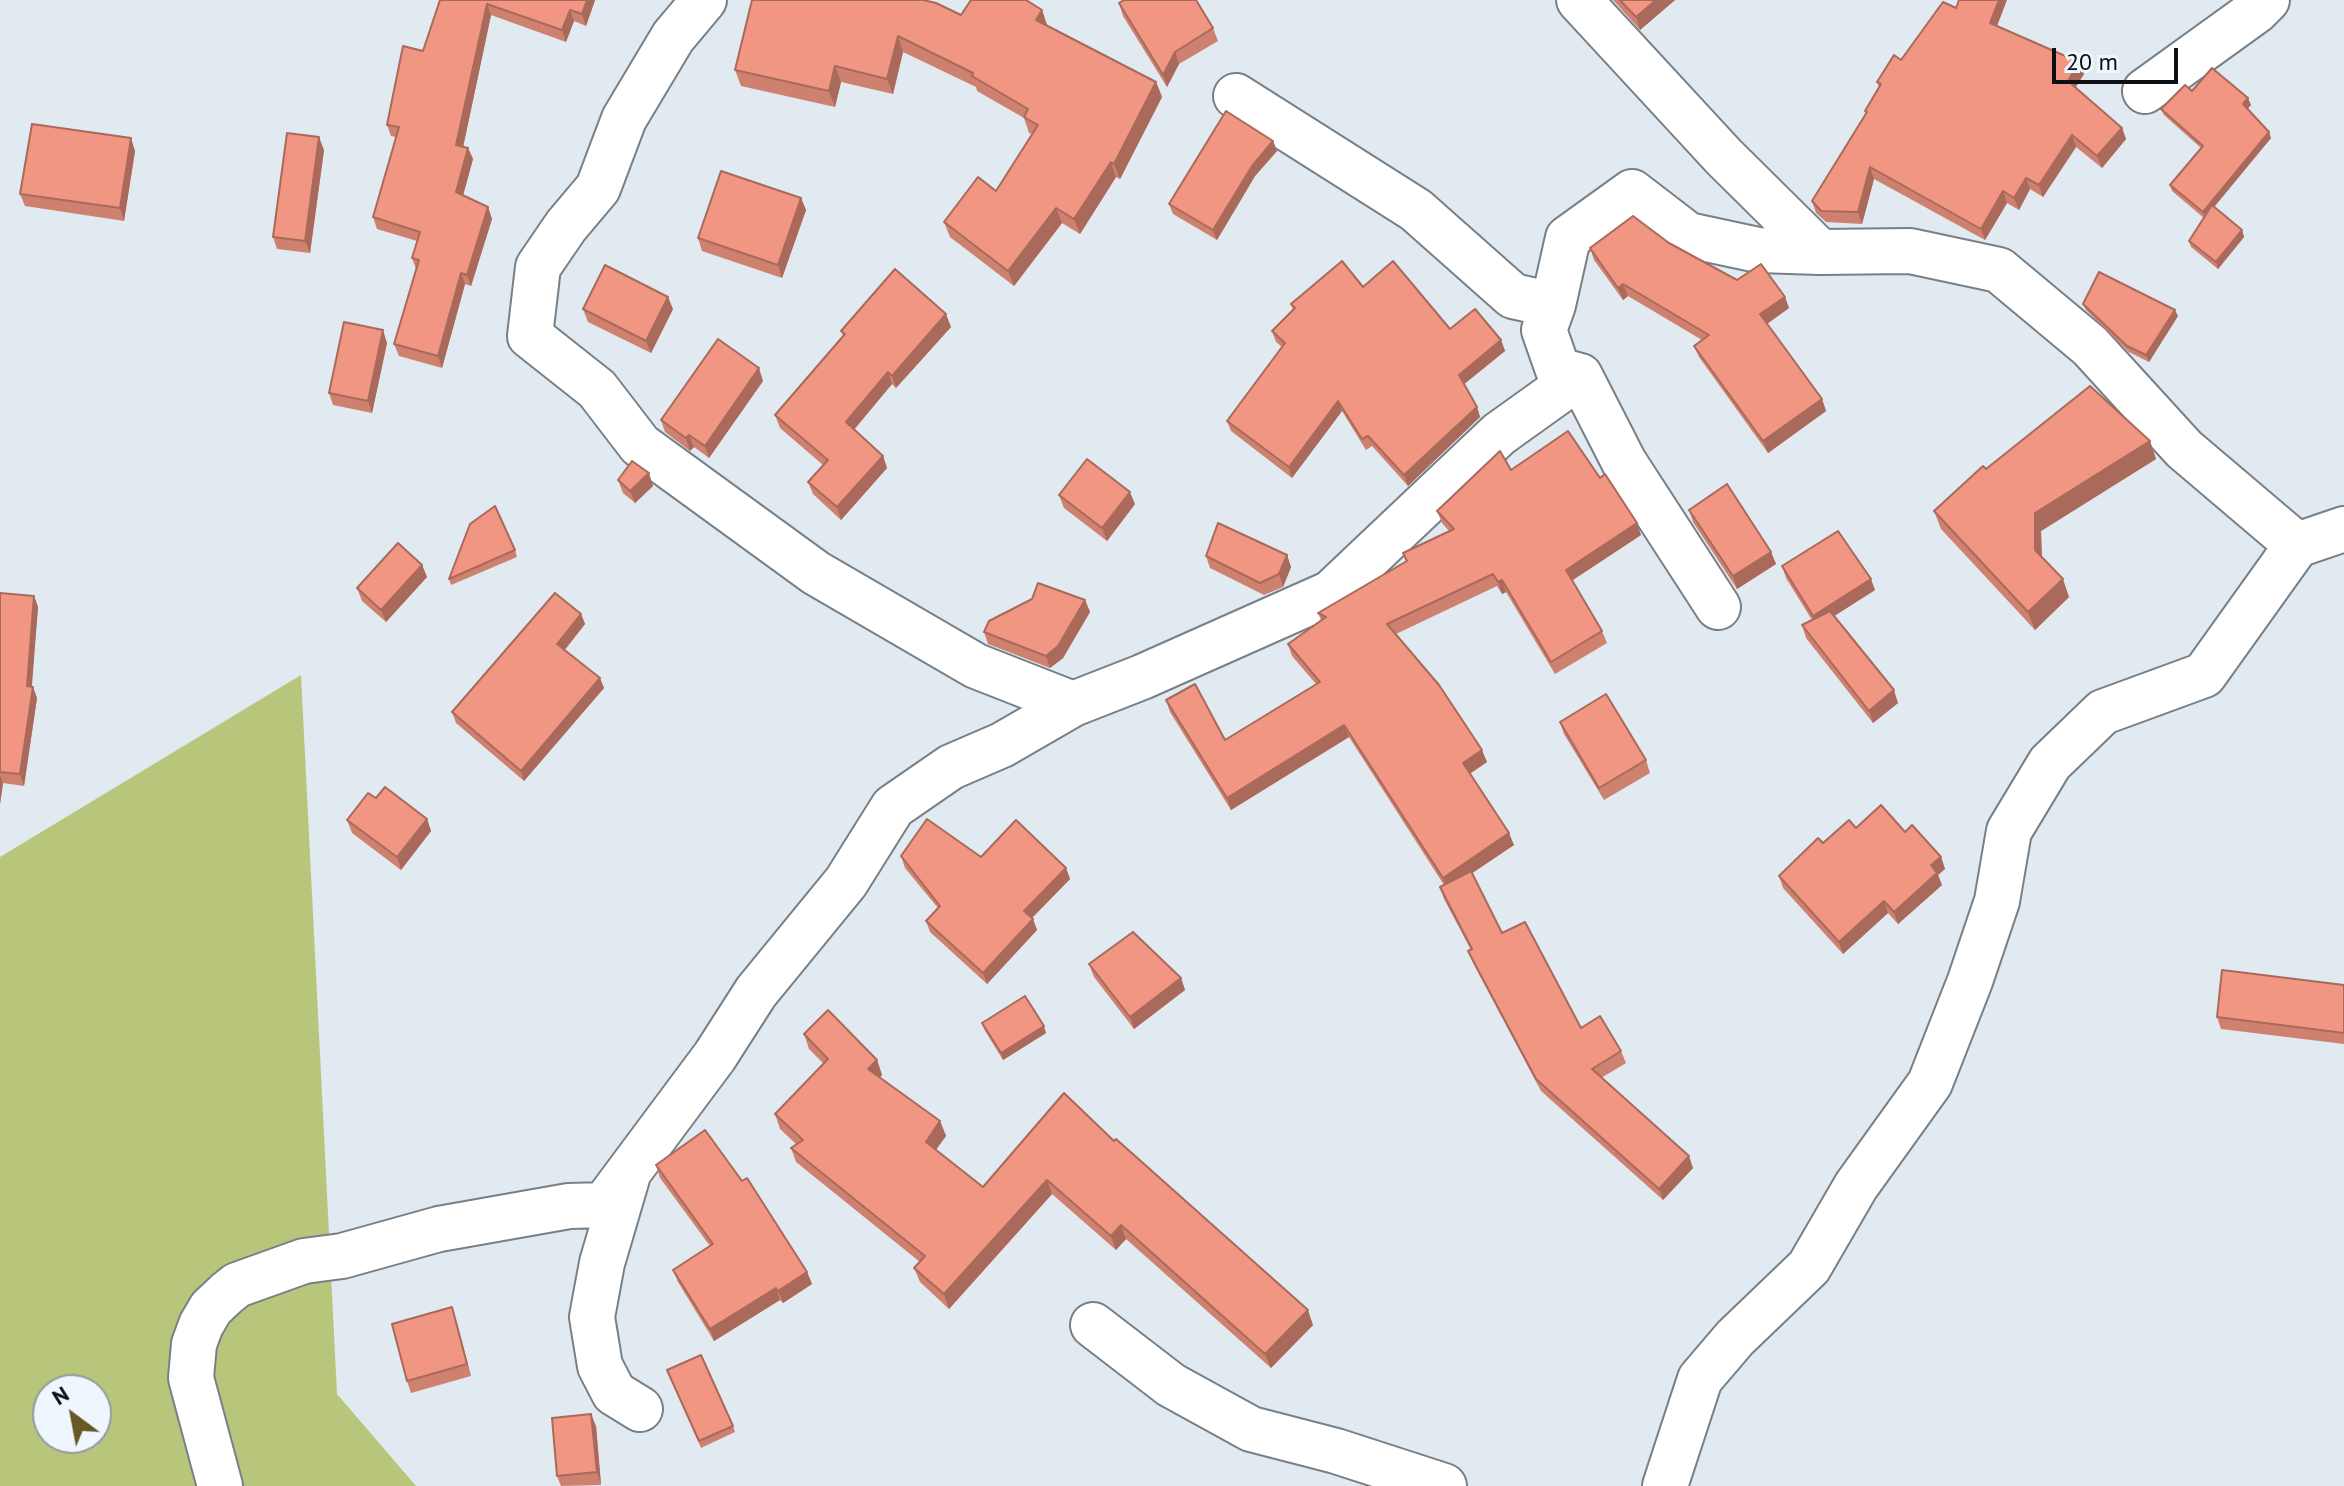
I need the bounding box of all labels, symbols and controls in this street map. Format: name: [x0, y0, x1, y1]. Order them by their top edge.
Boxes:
scale bar: [2056, 32, 2182, 82]
text: 20 m: [2066, 46, 2118, 77]
north arrow: [32, 1374, 112, 1454]
text: N: [47, 1380, 74, 1411]

